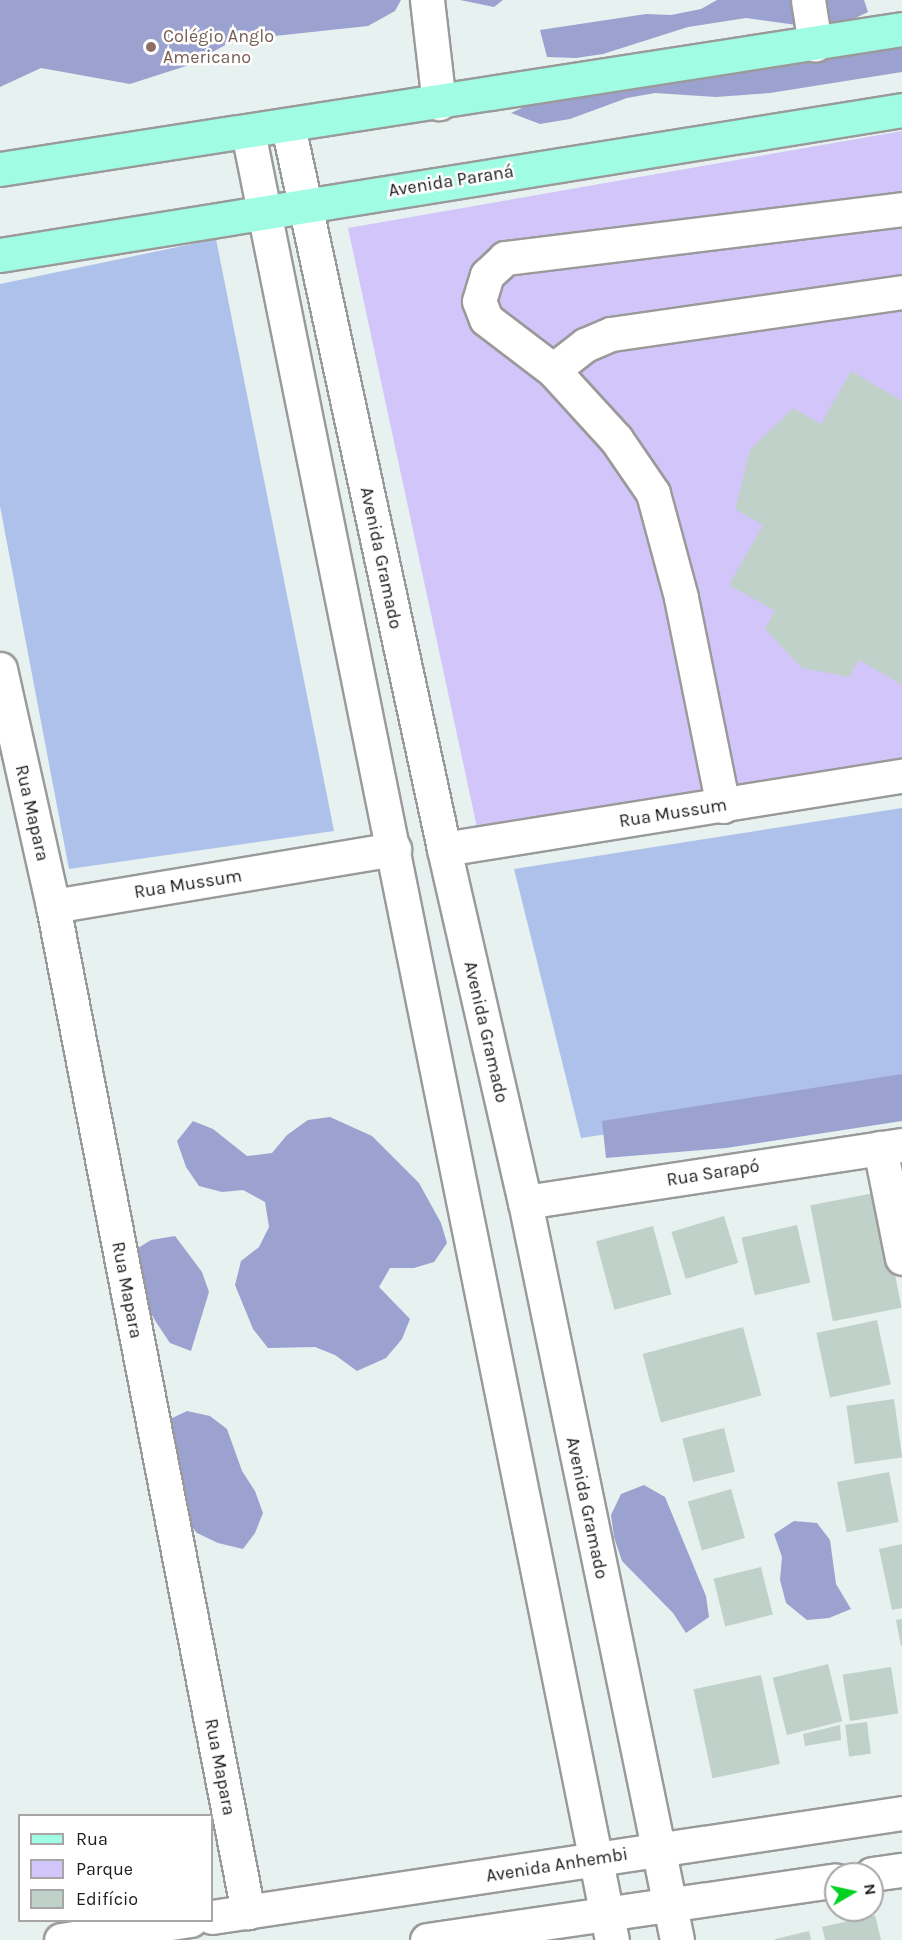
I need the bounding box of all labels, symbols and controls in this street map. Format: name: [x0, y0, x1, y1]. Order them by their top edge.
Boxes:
place label: Colégio Anglo Americano: [163, 26, 274, 68]
marker: Colégio Anglo Americano: [144, 40, 158, 54]
street label: Avenida Paraná: [387, 160, 515, 202]
street label: Avenida Gramado: [355, 485, 407, 631]
street label: Rua Mapara: [10, 763, 54, 863]
street label: Rua Mussum: [618, 794, 728, 832]
street label: Rua Mussum: [133, 865, 243, 903]
street label: Avenida Gramado: [459, 959, 513, 1105]
street label: Rua Sarapó: [665, 1155, 761, 1191]
street label: Rua Mapara: [107, 1240, 147, 1340]
street label: Avenida Gramado: [561, 1435, 613, 1581]
street label: Rua Mapara: [200, 1717, 240, 1817]
legend: [18, 1814, 213, 1922]
text: Rua: [76, 1828, 108, 1850]
street label: Avenida Anhembi: [484, 1843, 630, 1887]
text: Parque: [76, 1858, 133, 1880]
north arrow: [824, 1862, 884, 1922]
text: N: [860, 1882, 881, 1897]
text: Edifício: [76, 1888, 138, 1910]

